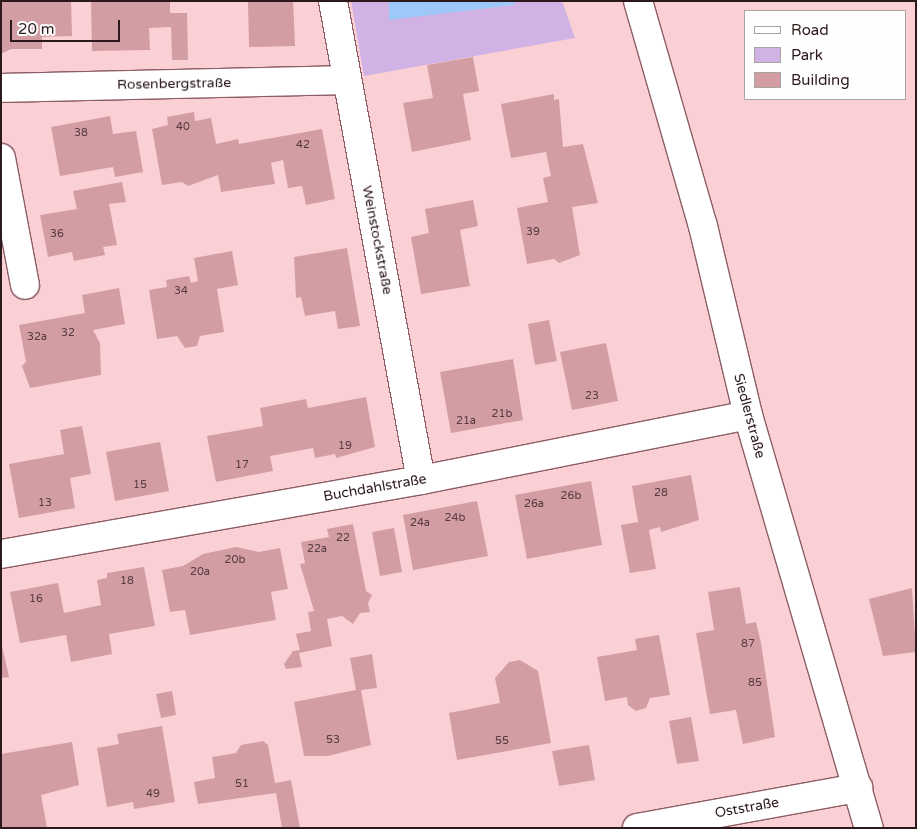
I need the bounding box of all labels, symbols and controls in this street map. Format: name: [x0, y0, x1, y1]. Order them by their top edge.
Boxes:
scale bar: [12, 10, 122, 42]
legend: [744, 10, 907, 100]
text: 20 m: [18, 20, 55, 38]
text: Road: [791, 21, 829, 39]
text: Park: [791, 46, 823, 64]
text: Building: [791, 71, 850, 89]
street label: Rosenbergstraße: [117, 75, 231, 93]
house number: 40: [176, 120, 190, 134]
house number: 38: [74, 126, 88, 140]
house number: 42: [296, 138, 310, 152]
street label: Weinstockstraße: [358, 184, 396, 296]
house number: 39: [526, 225, 540, 239]
house number: 36: [50, 227, 64, 241]
house number: 34: [174, 284, 188, 298]
house number: 32: [61, 326, 75, 340]
house number: 32a: [27, 330, 47, 344]
street label: Siedlerstraße: [730, 372, 768, 460]
house number: 23: [585, 389, 599, 403]
house number: 21b: [492, 407, 512, 421]
house number: 21a: [456, 414, 476, 428]
house number: 19: [338, 439, 352, 453]
house number: 17: [235, 458, 249, 472]
street label: Buchdahlstraße: [322, 471, 428, 505]
house number: 15: [133, 478, 147, 492]
house number: 28: [654, 486, 668, 500]
house number: 26b: [561, 489, 581, 503]
house number: 13: [38, 496, 52, 510]
house number: 26a: [524, 497, 544, 511]
house number: 24b: [445, 511, 465, 525]
house number: 24a: [410, 516, 430, 530]
house number: 22: [336, 531, 350, 545]
house number: 22a: [307, 542, 327, 556]
house number: 20b: [225, 553, 245, 567]
house number: 20a: [190, 565, 210, 579]
house number: 18: [120, 574, 134, 588]
house number: 16: [29, 592, 43, 606]
house number: 87: [741, 637, 755, 651]
house number: 85: [748, 676, 762, 690]
house number: 53: [326, 733, 340, 747]
house number: 55: [495, 734, 509, 748]
house number: 51: [235, 777, 249, 791]
house number: 49: [146, 787, 160, 801]
street label: Oststraße: [714, 794, 780, 822]

